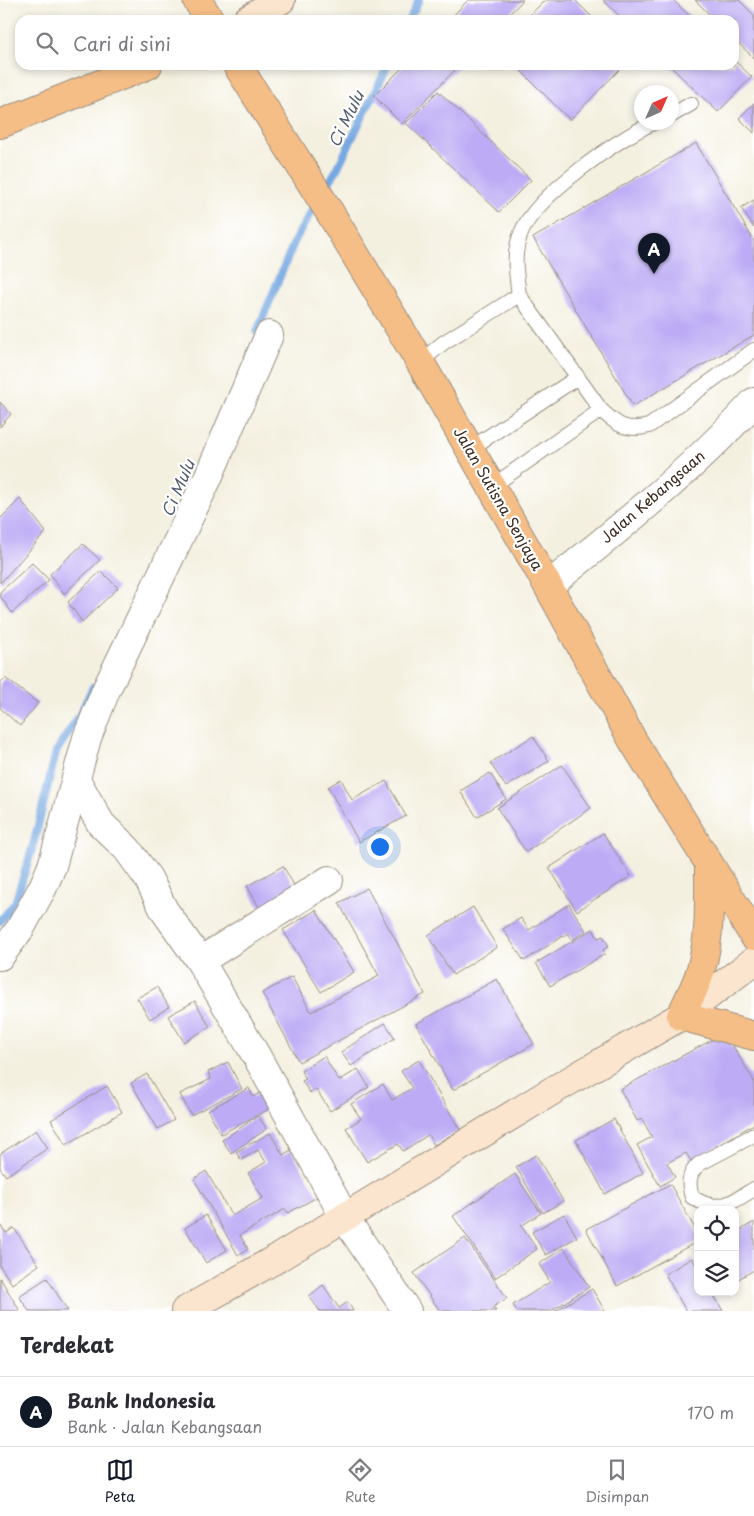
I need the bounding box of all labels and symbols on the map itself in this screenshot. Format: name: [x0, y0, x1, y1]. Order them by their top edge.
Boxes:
water label: Ci Mulu: [321, 85, 370, 151]
north arrow: [634, 85, 679, 130]
pin: A: [638, 233, 670, 274]
street label: Jalan Sutisna Senjaya: [449, 422, 550, 575]
street label: Jalan Kebangsaan: [595, 444, 709, 548]
water label: Ci Mulu: [154, 454, 200, 520]
your location: [367, 834, 393, 860]

